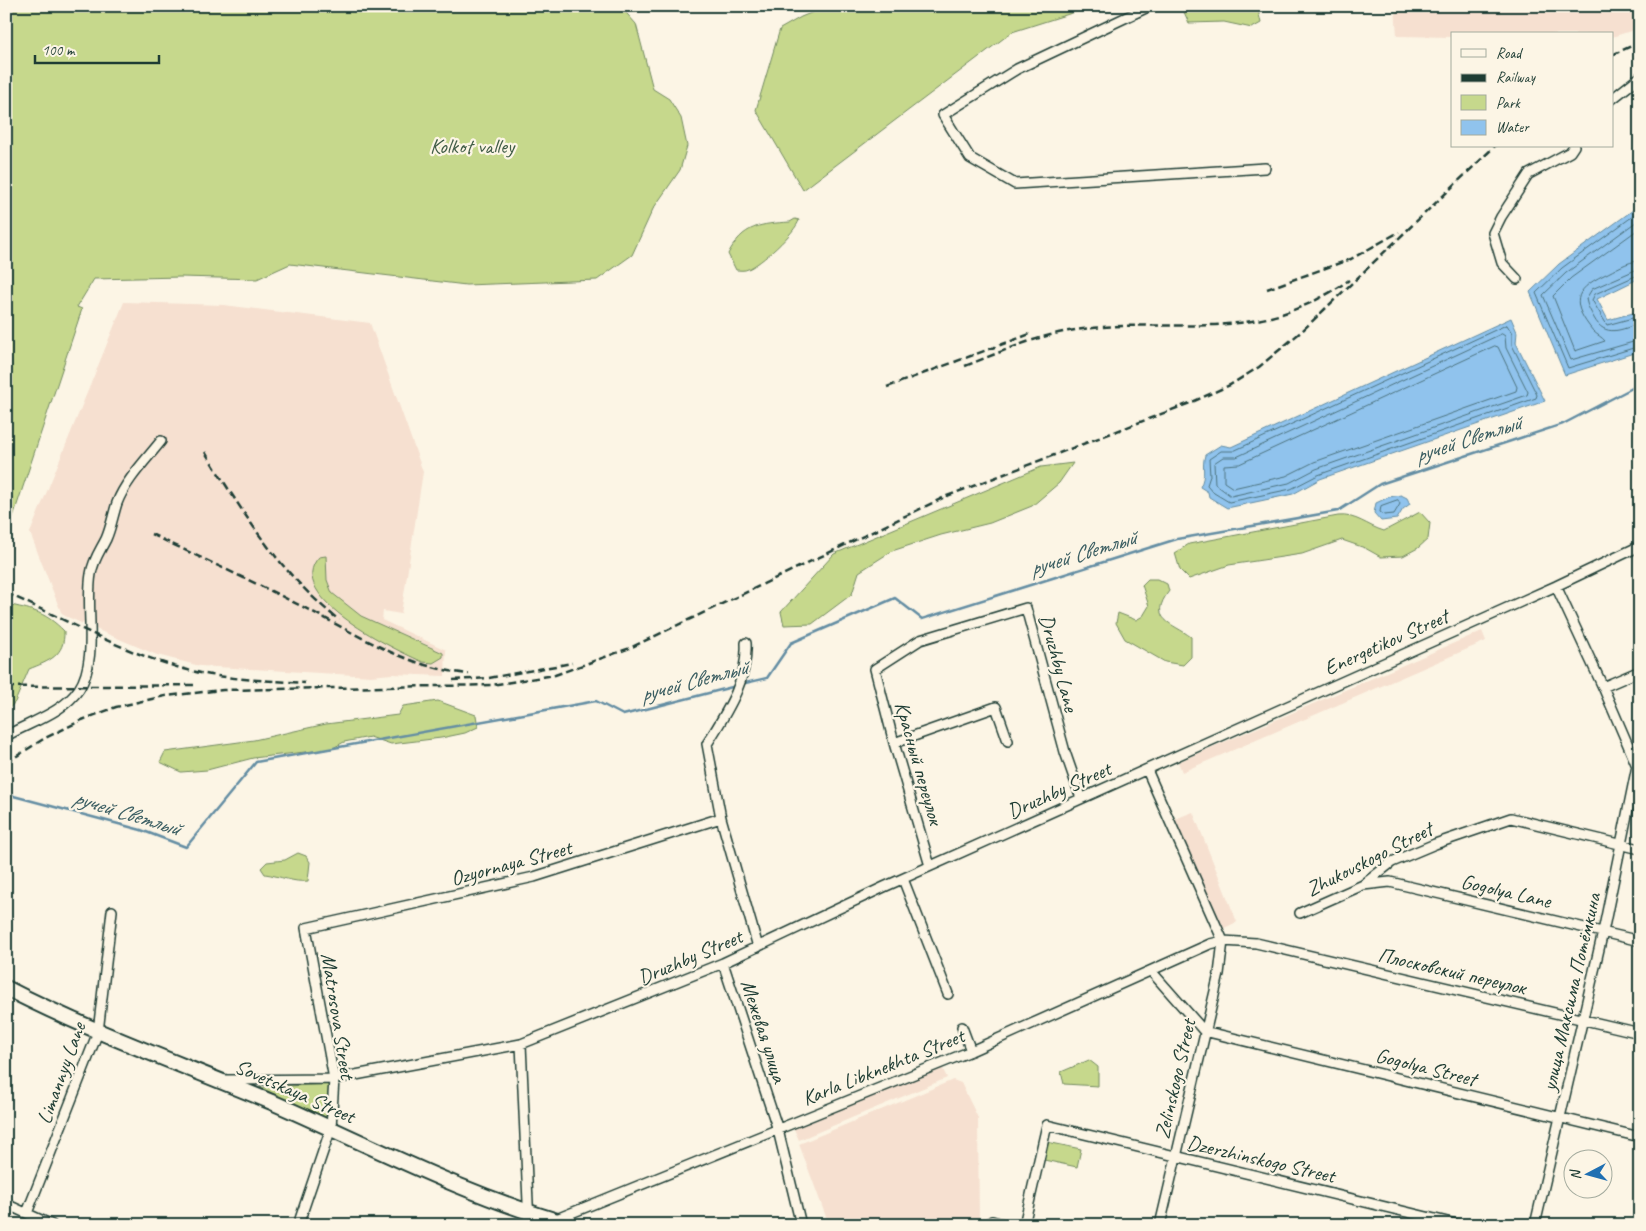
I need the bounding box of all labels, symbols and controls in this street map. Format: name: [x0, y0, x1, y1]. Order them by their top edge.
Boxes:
scale bar: [35, 32, 159, 64]
legend: [1451, 32, 1614, 148]
text: 100 m: [42, 41, 76, 60]
text: Road: [1496, 44, 1523, 63]
text: Railway: [1496, 68, 1537, 87]
text: Park: [1496, 94, 1521, 113]
text: Water: [1496, 118, 1530, 137]
park label: Kolkot valley: [430, 133, 516, 159]
water label: ручей Светлый: [1410, 407, 1529, 470]
water label: ручей Светлый: [1025, 522, 1144, 583]
street label: Energetikov Street: [1320, 602, 1455, 681]
street label: Druzhby Lane: [1034, 612, 1085, 716]
water label: ручей Светлый: [636, 652, 755, 709]
street label: Красный переулок: [889, 698, 950, 830]
street label: Druzhby Street: [1003, 755, 1117, 824]
water label: ручей Светлый: [69, 783, 188, 844]
street label: Zhukovskogo Street: [1301, 815, 1439, 902]
street label: Ozyornaya Street: [448, 834, 576, 892]
street label: Gogolya Lane: [1459, 868, 1555, 914]
street label: улица Максима Потёмкина: [1535, 889, 1607, 1095]
street label: Druzhby Street: [634, 923, 748, 991]
street label: Плосковский переулок: [1376, 941, 1531, 1001]
street label: Matrosova Street: [315, 951, 361, 1083]
street label: Межевая улица: [735, 976, 793, 1087]
street label: Zelinskogo Street: [1149, 1015, 1202, 1141]
street label: Limannyy Lane: [31, 1018, 92, 1127]
street label: Karla Libknekhta Street: [798, 1022, 970, 1111]
street label: Gogolya Street: [1373, 1042, 1482, 1093]
street label: Sovetskaya Street: [231, 1053, 361, 1130]
street label: Dzerzhinskogo Street: [1185, 1129, 1339, 1189]
north arrow: [1564, 1148, 1614, 1198]
text: N: [1566, 1168, 1584, 1181]

